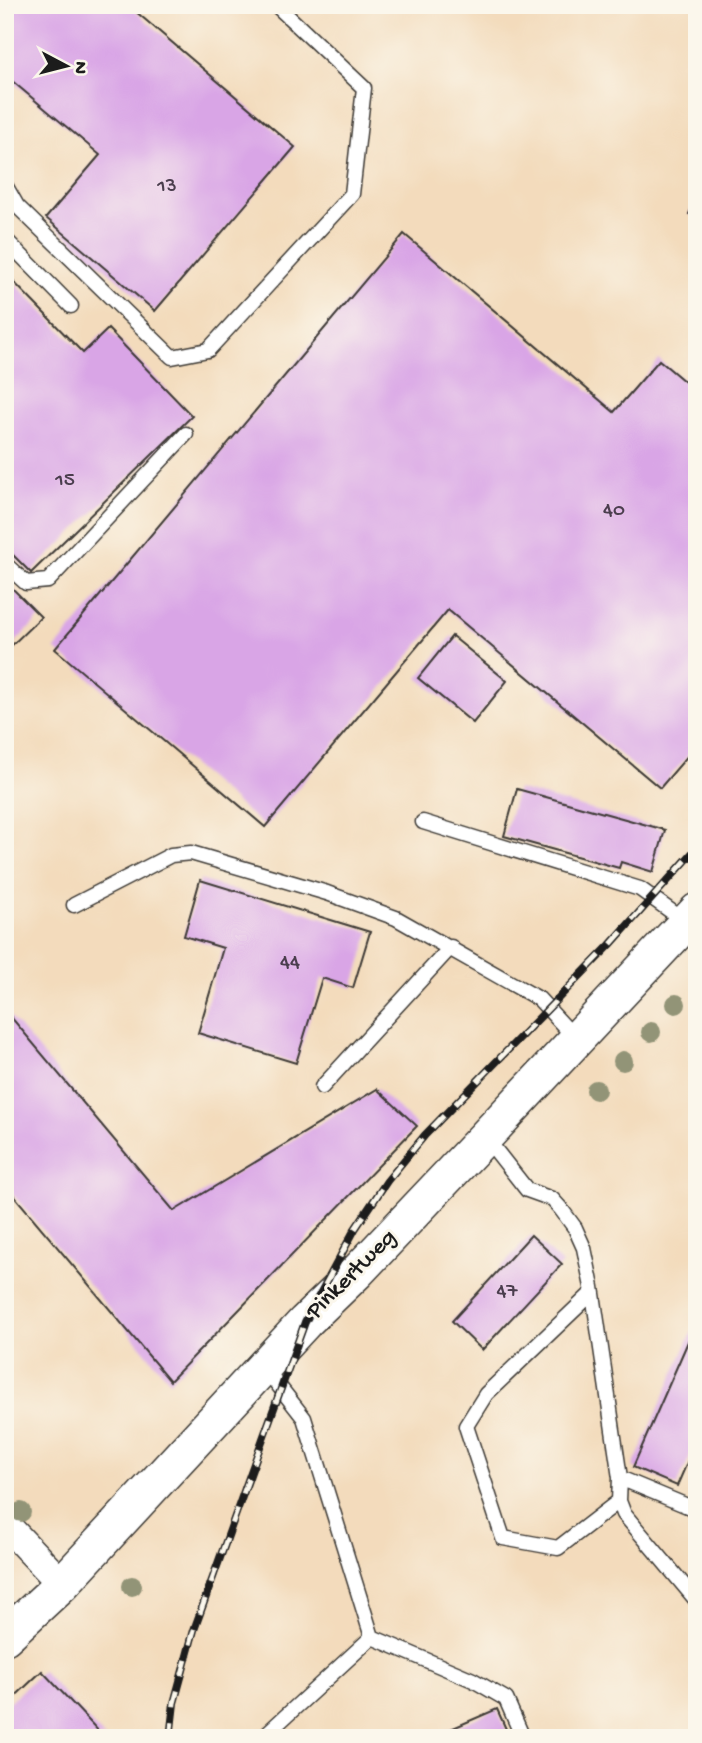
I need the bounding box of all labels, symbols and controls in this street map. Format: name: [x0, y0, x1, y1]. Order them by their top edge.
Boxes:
north arrow: [32, 32, 102, 102]
text: N: [67, 60, 92, 75]
house number: 13: [156, 175, 177, 200]
house number: 15: [54, 469, 75, 494]
house number: 40: [603, 499, 625, 524]
house number: 44: [280, 951, 300, 976]
street label: Pinkertweg: [300, 1224, 403, 1327]
house number: 47: [497, 1280, 519, 1305]

